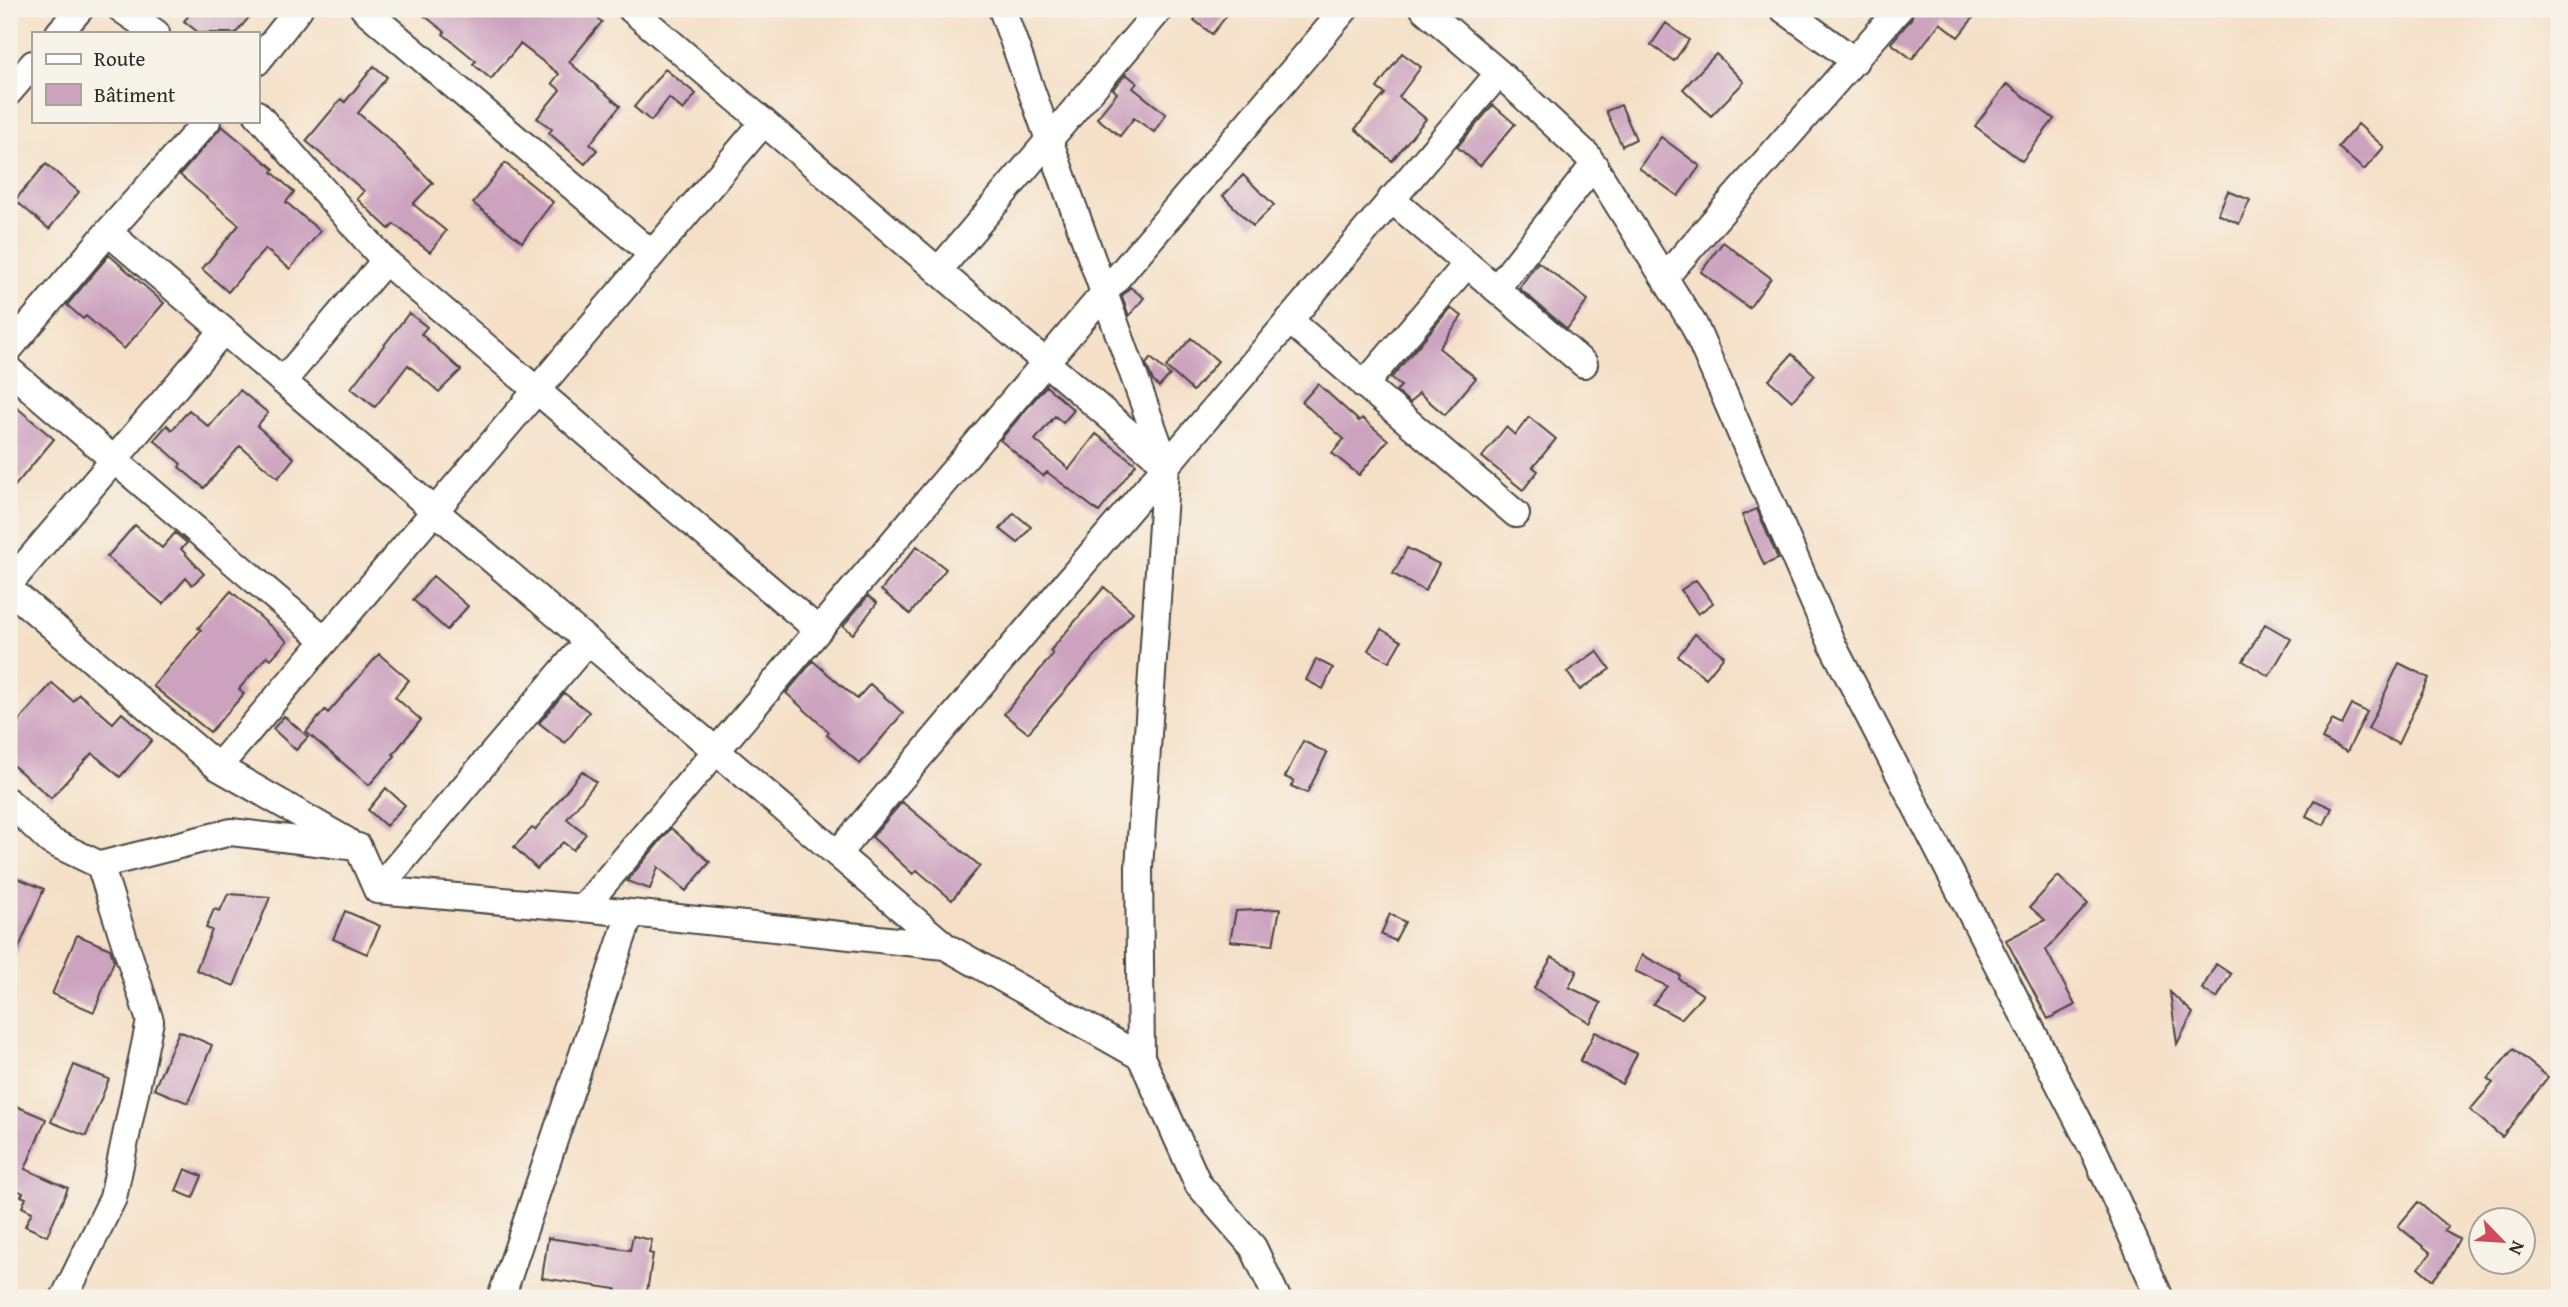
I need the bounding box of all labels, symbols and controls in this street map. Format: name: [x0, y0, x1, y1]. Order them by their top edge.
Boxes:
legend: [32, 32, 259, 122]
text: Route: [94, 43, 146, 74]
text: Bâtiment: [94, 79, 176, 110]
north arrow: [2466, 1206, 2536, 1276]
text: N: [2502, 1237, 2533, 1260]

